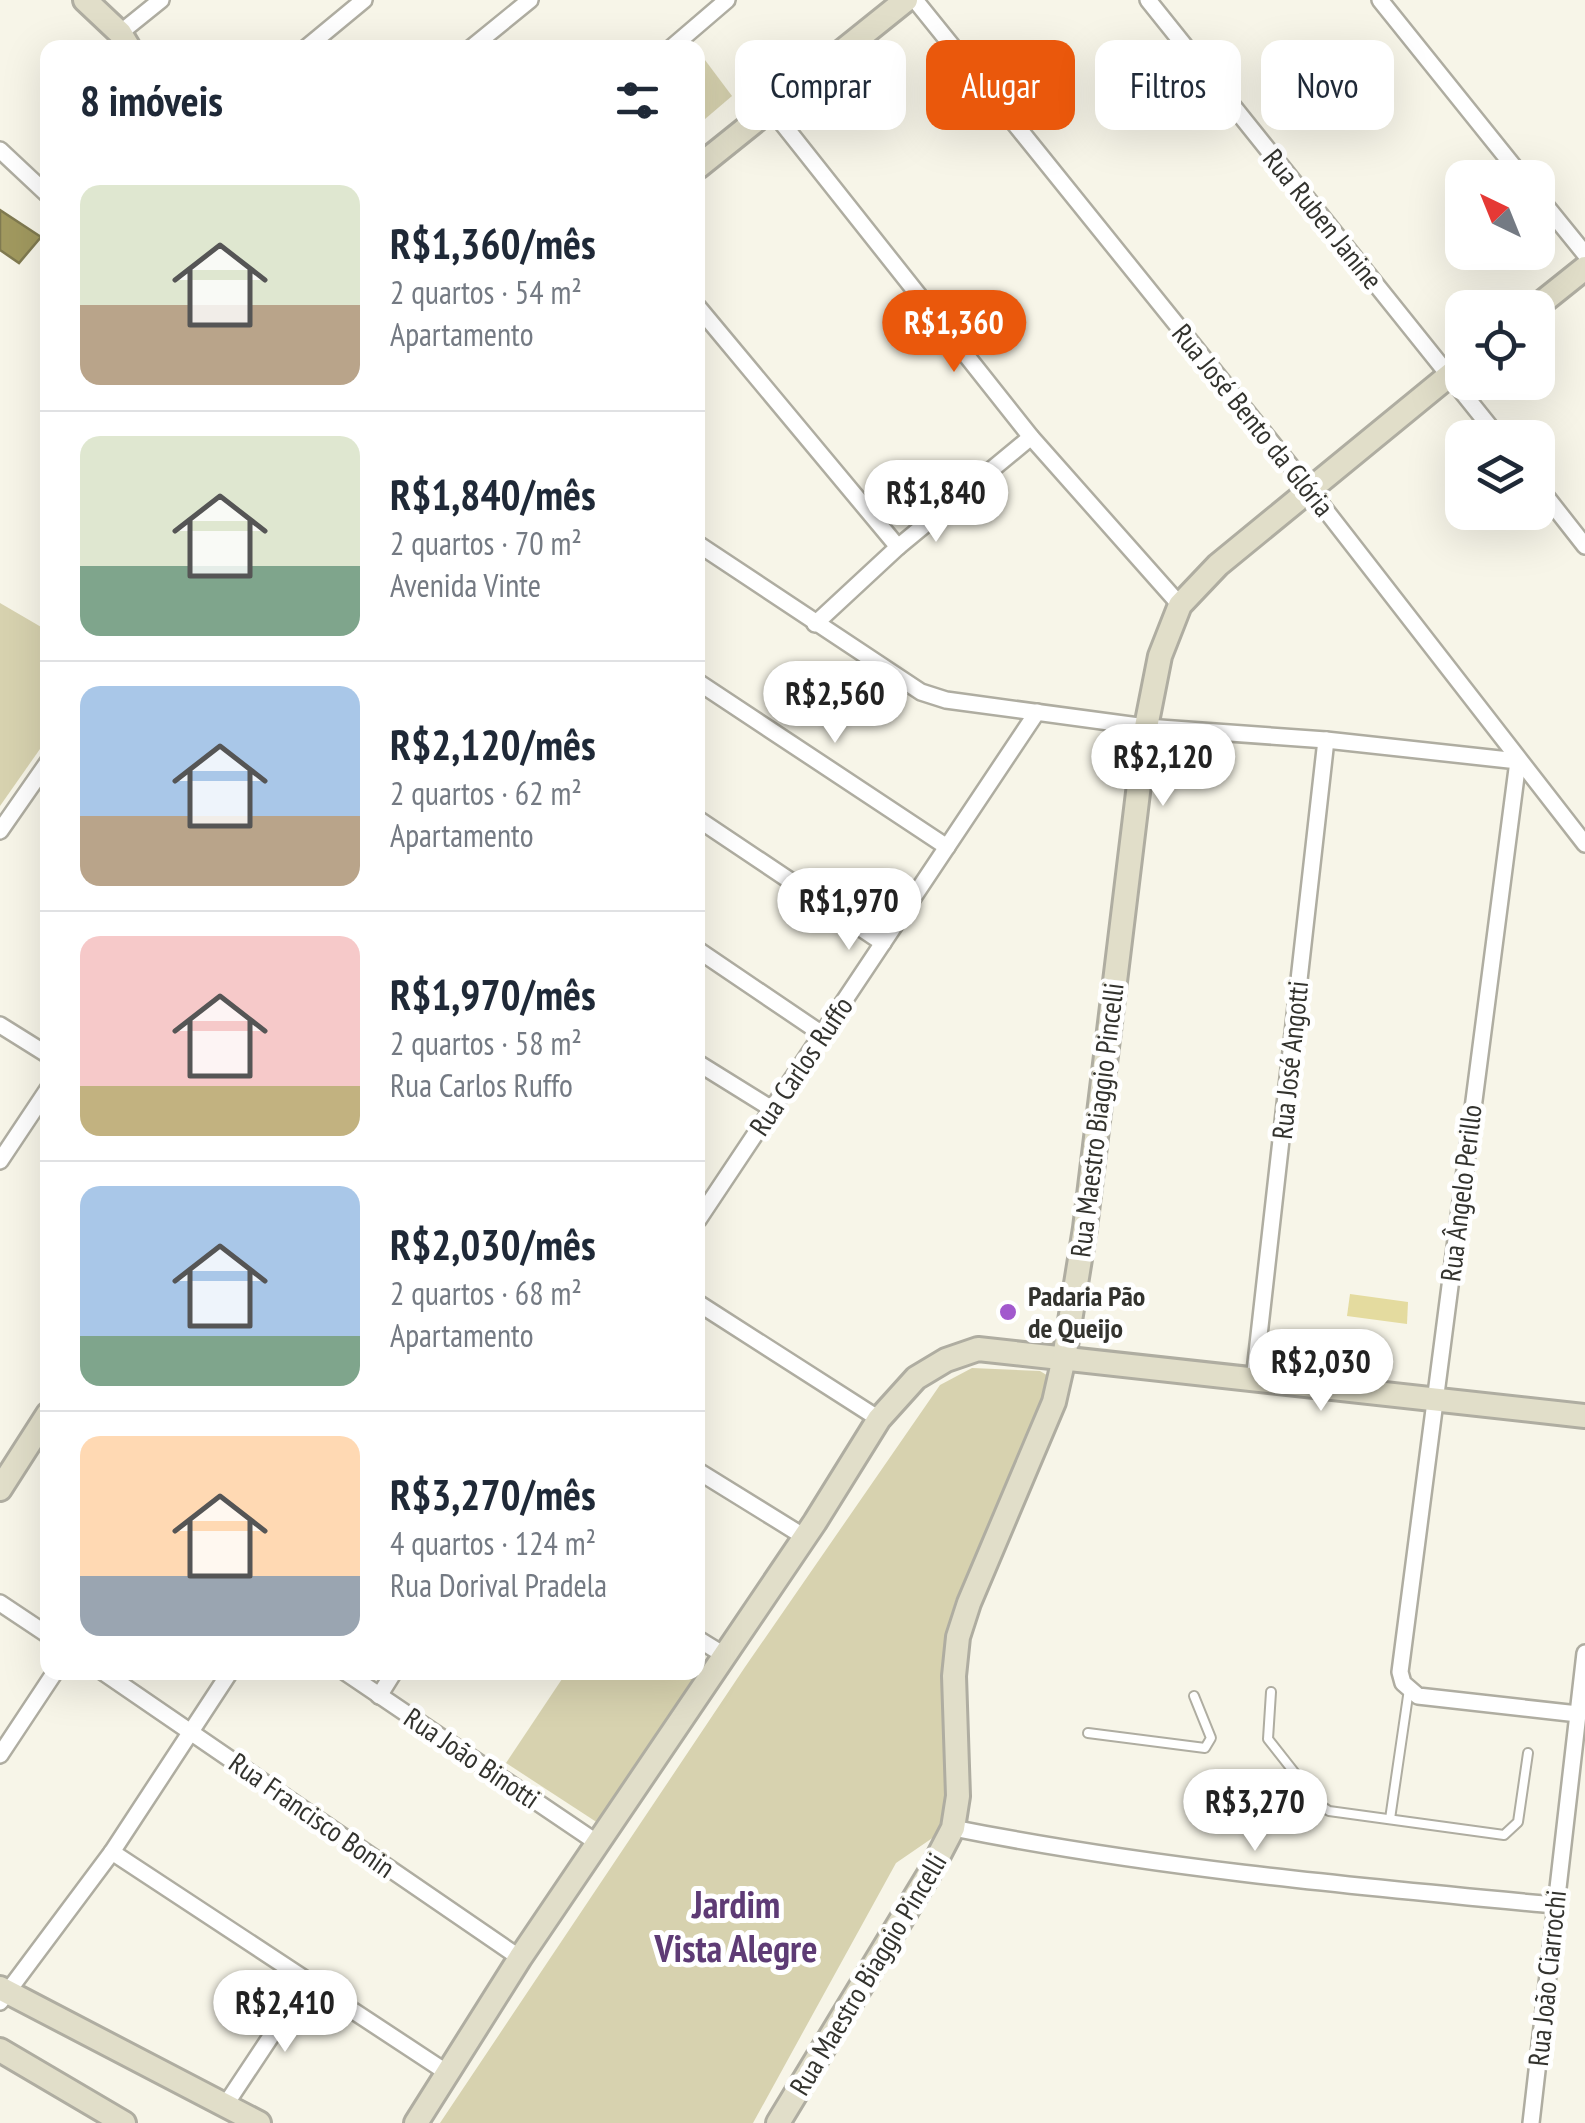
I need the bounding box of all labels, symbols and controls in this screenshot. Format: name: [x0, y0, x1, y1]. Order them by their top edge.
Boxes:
chip: Comprar: [735, 40, 906, 130]
chip: Alugar: [926, 40, 1075, 130]
chip: Filtros: [1095, 40, 1241, 130]
chip: Novo: [1261, 40, 1394, 130]
text: 8 imóveis: [80, 73, 223, 128]
icon: filters: [610, 73, 665, 128]
street label: Rua Ruben Janine: [1255, 141, 1391, 297]
north arrow: [1445, 160, 1555, 270]
map controls: [1445, 160, 1555, 530]
text: R$1,360/mês: [390, 216, 596, 271]
icon: home: [160, 225, 280, 345]
text: 2 quartos · 54 m²: [390, 271, 582, 313]
pin: R$1,360: [862, 290, 1046, 375]
button: locate: [1445, 290, 1555, 400]
text: R$1,360: [904, 301, 1004, 343]
text: Apartamento: [390, 313, 533, 355]
street label: Rua José Bento da Glória: [1164, 316, 1343, 524]
button: layers: [1445, 420, 1555, 530]
pin: R$1,840: [844, 460, 1028, 545]
text: R$1,840/mês: [390, 467, 596, 522]
text: R$1,840: [886, 471, 986, 513]
icon: home: [160, 476, 280, 596]
text: 2 quartos · 70 m²: [390, 522, 582, 564]
text: Avenida Vinte: [390, 564, 541, 606]
pin: R$2,560: [743, 661, 927, 746]
text: R$2,560: [785, 672, 885, 714]
text: R$2,120/mês: [390, 717, 596, 772]
pin: R$2,120: [1071, 724, 1255, 809]
icon: home: [160, 726, 280, 846]
text: R$2,120: [1113, 735, 1213, 777]
text: 2 quartos · 62 m²: [390, 772, 582, 814]
text: Apartamento: [390, 814, 533, 856]
pin: R$1,970: [757, 868, 941, 953]
text: R$1,970: [799, 879, 899, 921]
text: R$1,970/mês: [390, 967, 596, 1022]
icon: home: [160, 976, 280, 1096]
street label: Rua José Angotti: [1263, 979, 1316, 1141]
street label: Rua Maestro Biaggio Pincelli: [1061, 981, 1132, 1259]
street label: Rua Carlos Ruffo: [741, 989, 861, 1142]
text: 2 quartos · 58 m²: [390, 1022, 582, 1064]
text: Rua Carlos Ruffo: [390, 1064, 573, 1106]
street label: Rua Ângelo Perillo: [1431, 1102, 1490, 1284]
text: R$2,030/mês: [390, 1217, 596, 1272]
icon: home: [160, 1226, 280, 1346]
text: 2 quartos · 68 m²: [390, 1272, 582, 1314]
place label: Padaria Pão de Queijo: [1028, 1277, 1145, 1346]
marker: Padaria Pão de Queijo: [997, 1301, 1019, 1323]
text: Apartamento: [390, 1314, 533, 1356]
pin: R$2,030: [1229, 1329, 1413, 1414]
text: R$2,030: [1271, 1340, 1371, 1382]
text: R$3,270/mês: [390, 1467, 596, 1522]
icon: home: [160, 1476, 280, 1596]
text: 4 quartos · 124 m²: [390, 1522, 596, 1564]
text: Rua Dorival Pradela: [390, 1564, 607, 1606]
street label: Rua João Binotti: [397, 1699, 547, 1817]
street label: Rua Francisco Bonin: [222, 1744, 403, 1886]
pin: R$3,270: [1163, 1769, 1347, 1854]
text: R$3,270: [1205, 1780, 1305, 1822]
street label: Rua Maestro Biaggio Pincelli: [781, 1846, 955, 2102]
district label: Jardim Vista Alegre: [654, 1879, 817, 1972]
street label: Rua João Ciarrochi: [1519, 1888, 1574, 2068]
pin: R$2,410: [193, 1970, 377, 2055]
text: R$2,410: [235, 1981, 335, 2023]

